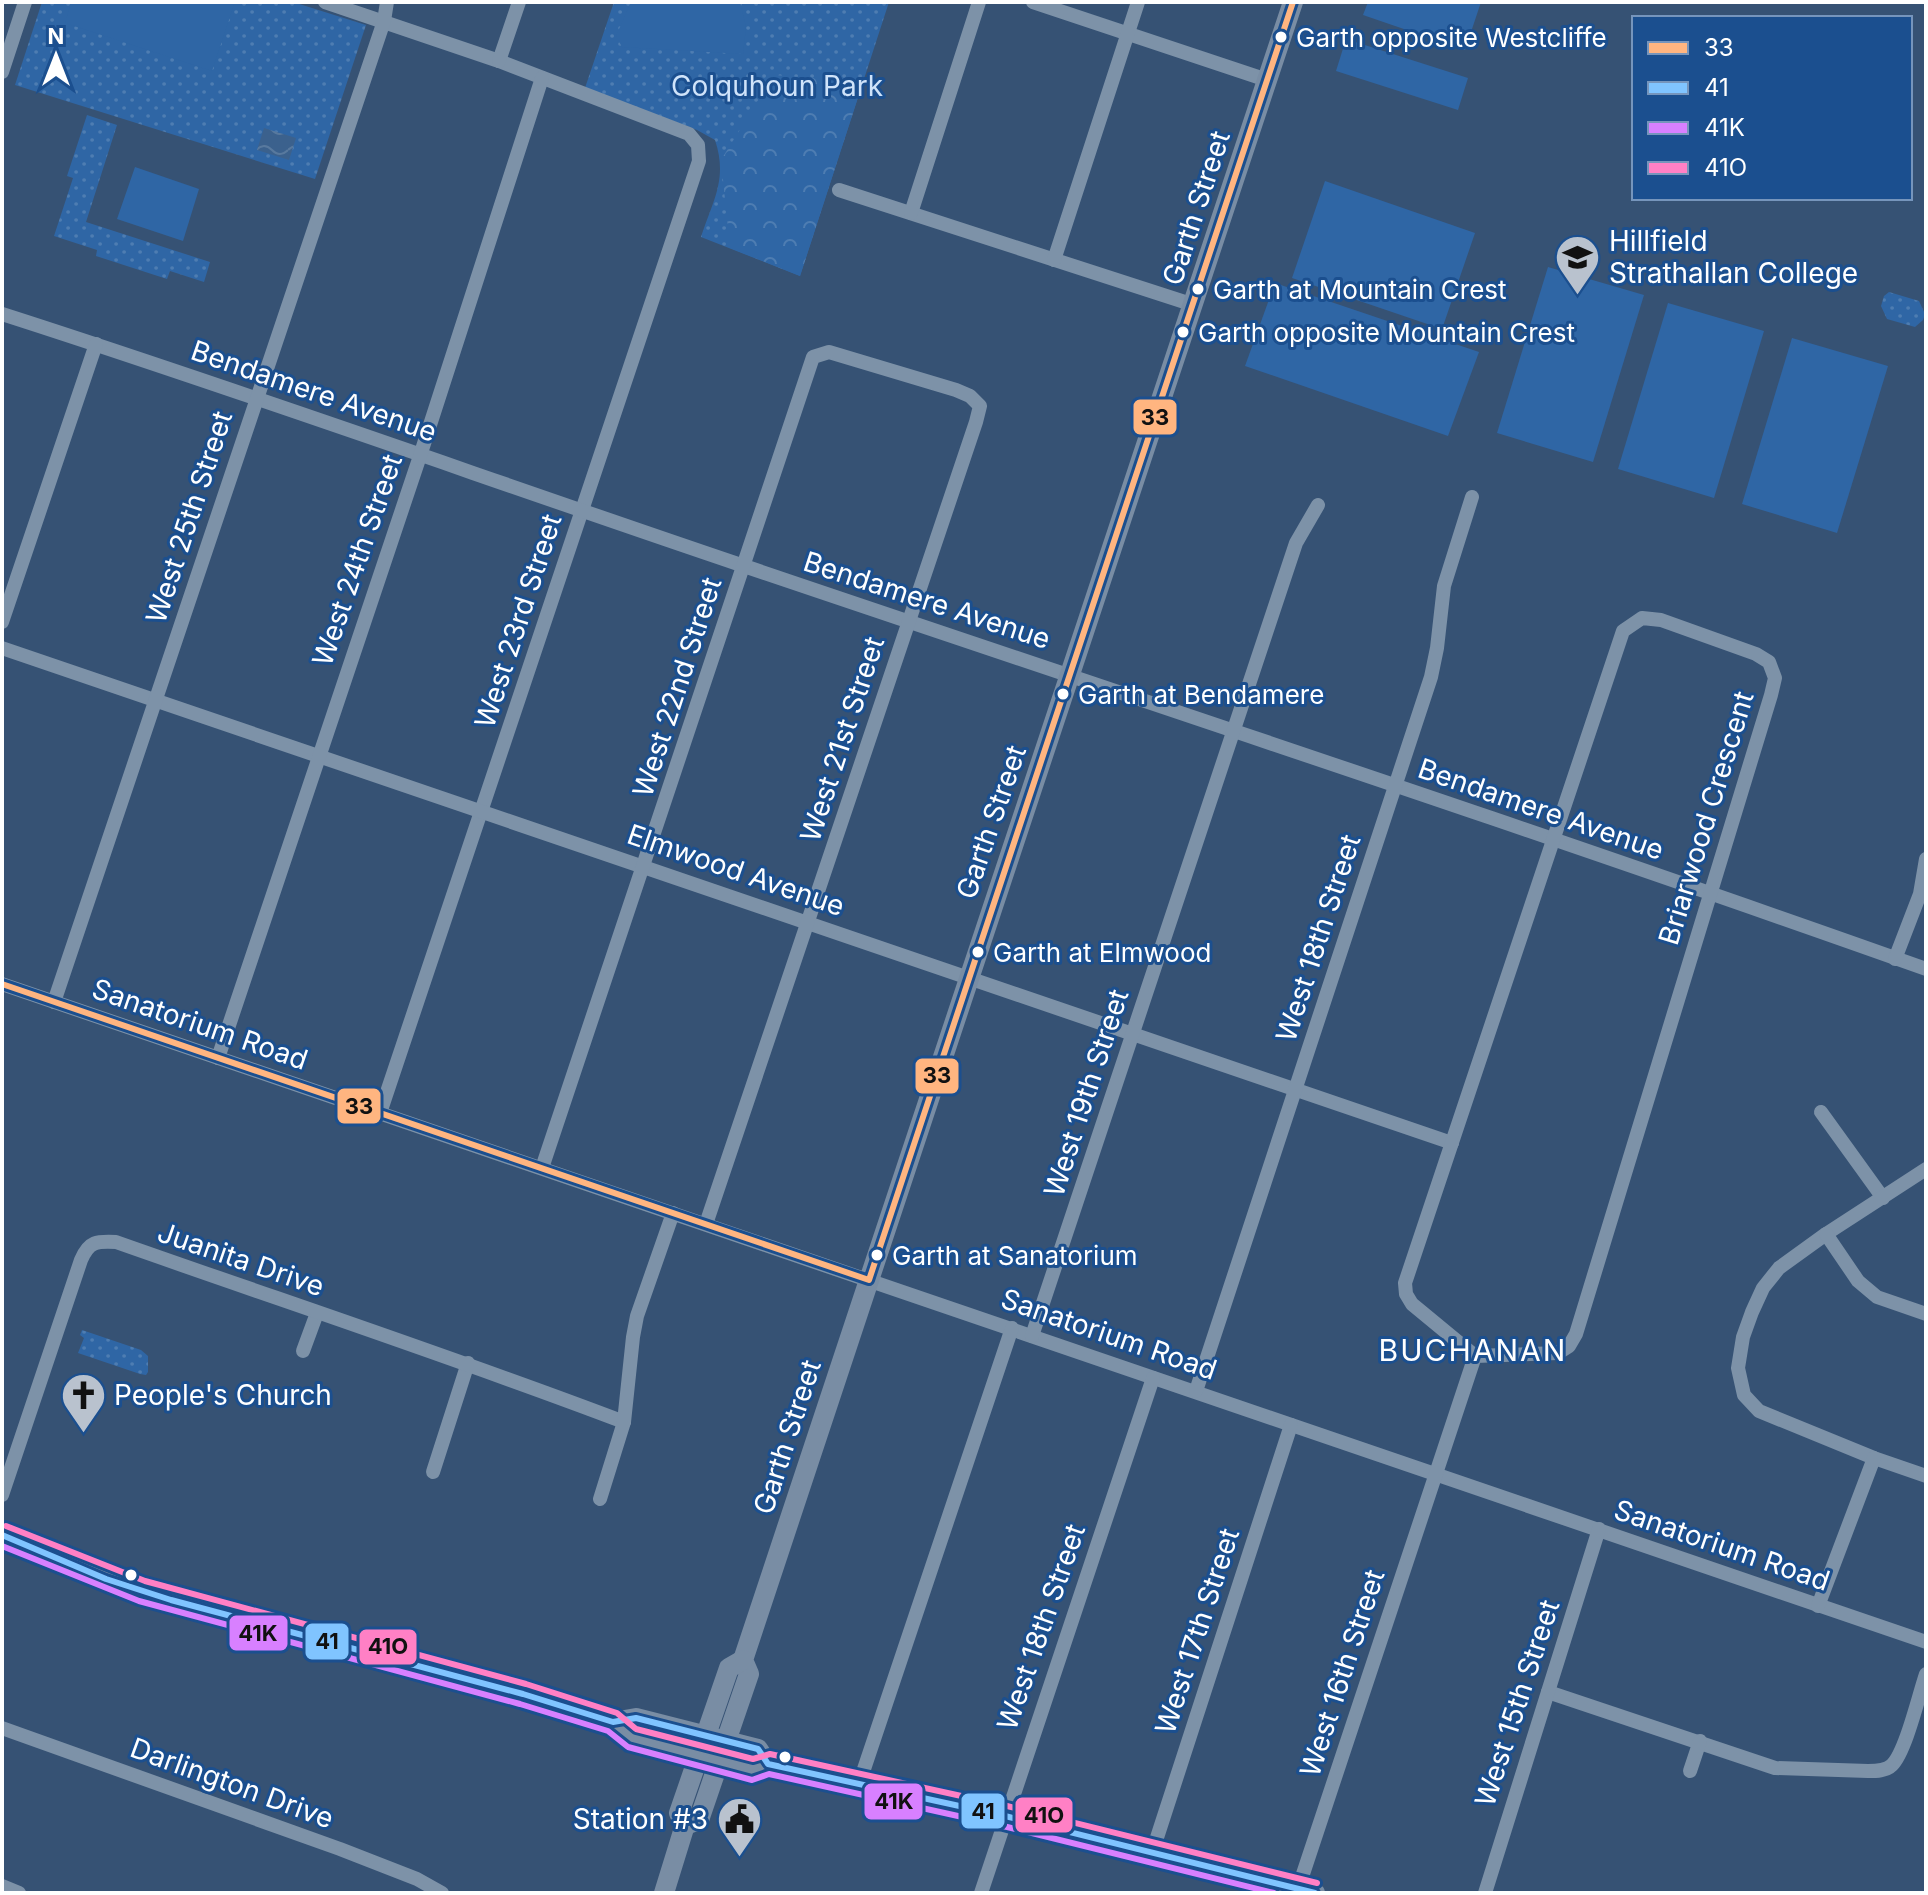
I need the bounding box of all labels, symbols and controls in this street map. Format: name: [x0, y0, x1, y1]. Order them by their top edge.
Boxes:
north arrow: [16, 16, 96, 96]
legend: [1632, 16, 1912, 200]
place label: Garth opposite Westcliffe: [1296, 22, 1607, 53]
text: N: [48, 23, 64, 49]
marker: Garth opposite Westcliffe: [1273, 29, 1289, 45]
text: 33: [1704, 33, 1734, 62]
park label: Colquhoun Park: [671, 69, 883, 103]
text: 41: [1704, 73, 1729, 102]
text: 41K: [1704, 113, 1745, 142]
street label: Garth Street: [1155, 127, 1237, 289]
text: 41O: [1704, 153, 1747, 182]
place label: Hillfield Strathallan College: [1609, 224, 1858, 290]
school or university icon: Hillfield Strathallan College: [1554, 233, 1602, 296]
place label: Garth at Mountain Crest: [1213, 274, 1507, 305]
marker: Garth at Mountain Crest: [1190, 281, 1206, 297]
place label: Garth opposite Mountain Crest: [1198, 317, 1575, 348]
marker: Garth opposite Mountain Crest: [1175, 324, 1191, 340]
street label: Bendamere Avenue: [187, 333, 441, 449]
line badge: 33: [1132, 398, 1178, 436]
text: 33: [1141, 404, 1169, 430]
street label: West 25th Street: [139, 407, 239, 627]
street label: West 24th Street: [305, 450, 409, 670]
street label: West 23rd Street: [467, 510, 569, 732]
street label: Bendamere Avenue: [799, 544, 1055, 656]
street label: West 22nd Street: [625, 573, 729, 801]
street label: West 21st Street: [793, 632, 891, 846]
place label: Garth at Bendamere: [1078, 679, 1324, 710]
marker: Garth at Bendamere: [1055, 686, 1071, 702]
street label: Briarwood Crescent: [1651, 687, 1761, 949]
street label: Garth Street: [949, 741, 1033, 903]
street label: Bendamere Avenue: [1414, 751, 1668, 867]
street label: Elmwood Avenue: [623, 817, 849, 923]
street label: West 18th Street: [1269, 830, 1367, 1046]
place label: Garth at Elmwood: [993, 937, 1211, 968]
marker: Garth at Elmwood: [970, 944, 986, 960]
street label: Sanatorium Road: [88, 971, 312, 1077]
street label: West 19th Street: [1036, 985, 1136, 1201]
line badge: 33: [914, 1057, 960, 1095]
text: 33: [923, 1062, 951, 1088]
line badge: 33: [336, 1087, 382, 1125]
text: 33: [345, 1093, 373, 1119]
street label: Juanita Drive: [153, 1215, 329, 1303]
place label: Garth at Sanatorium: [892, 1240, 1138, 1271]
marker: Garth at Sanatorium: [869, 1247, 885, 1263]
street label: Sanatorium Road: [997, 1281, 1221, 1387]
district label: BUCHANAN: [1379, 1332, 1567, 1368]
street label: Garth Street: [746, 1356, 828, 1518]
church icon: People's Church: [59, 1371, 107, 1434]
place label: People's Church: [114, 1378, 332, 1412]
street label: Sanatorium Road: [1610, 1492, 1834, 1598]
street label: West 18th Street: [990, 1520, 1092, 1734]
street label: West 17th Street: [1148, 1524, 1246, 1738]
street label: West 16th Street: [1293, 1565, 1391, 1781]
unlabelled marker: [123, 1567, 139, 1583]
street label: West 15th Street: [1468, 1595, 1566, 1811]
line badge: 41K: [228, 1614, 289, 1652]
text: 41K: [238, 1620, 278, 1646]
line badge: 41: [304, 1622, 350, 1661]
text: 41: [315, 1628, 339, 1654]
line badge: 41O: [358, 1628, 418, 1666]
text: 41O: [368, 1633, 408, 1659]
street label: Darlington Drive: [126, 1730, 338, 1836]
unlabelled marker: [777, 1749, 793, 1765]
line badge: 41K: [863, 1782, 924, 1821]
text: 41K: [874, 1788, 914, 1814]
line badge: 41: [960, 1792, 1006, 1830]
public building icon: Station #3: [715, 1795, 763, 1858]
line badge: 41O: [1014, 1796, 1074, 1834]
text: 41: [971, 1798, 995, 1824]
place label: Station #3: [573, 1802, 708, 1836]
text: 41O: [1024, 1802, 1064, 1828]

